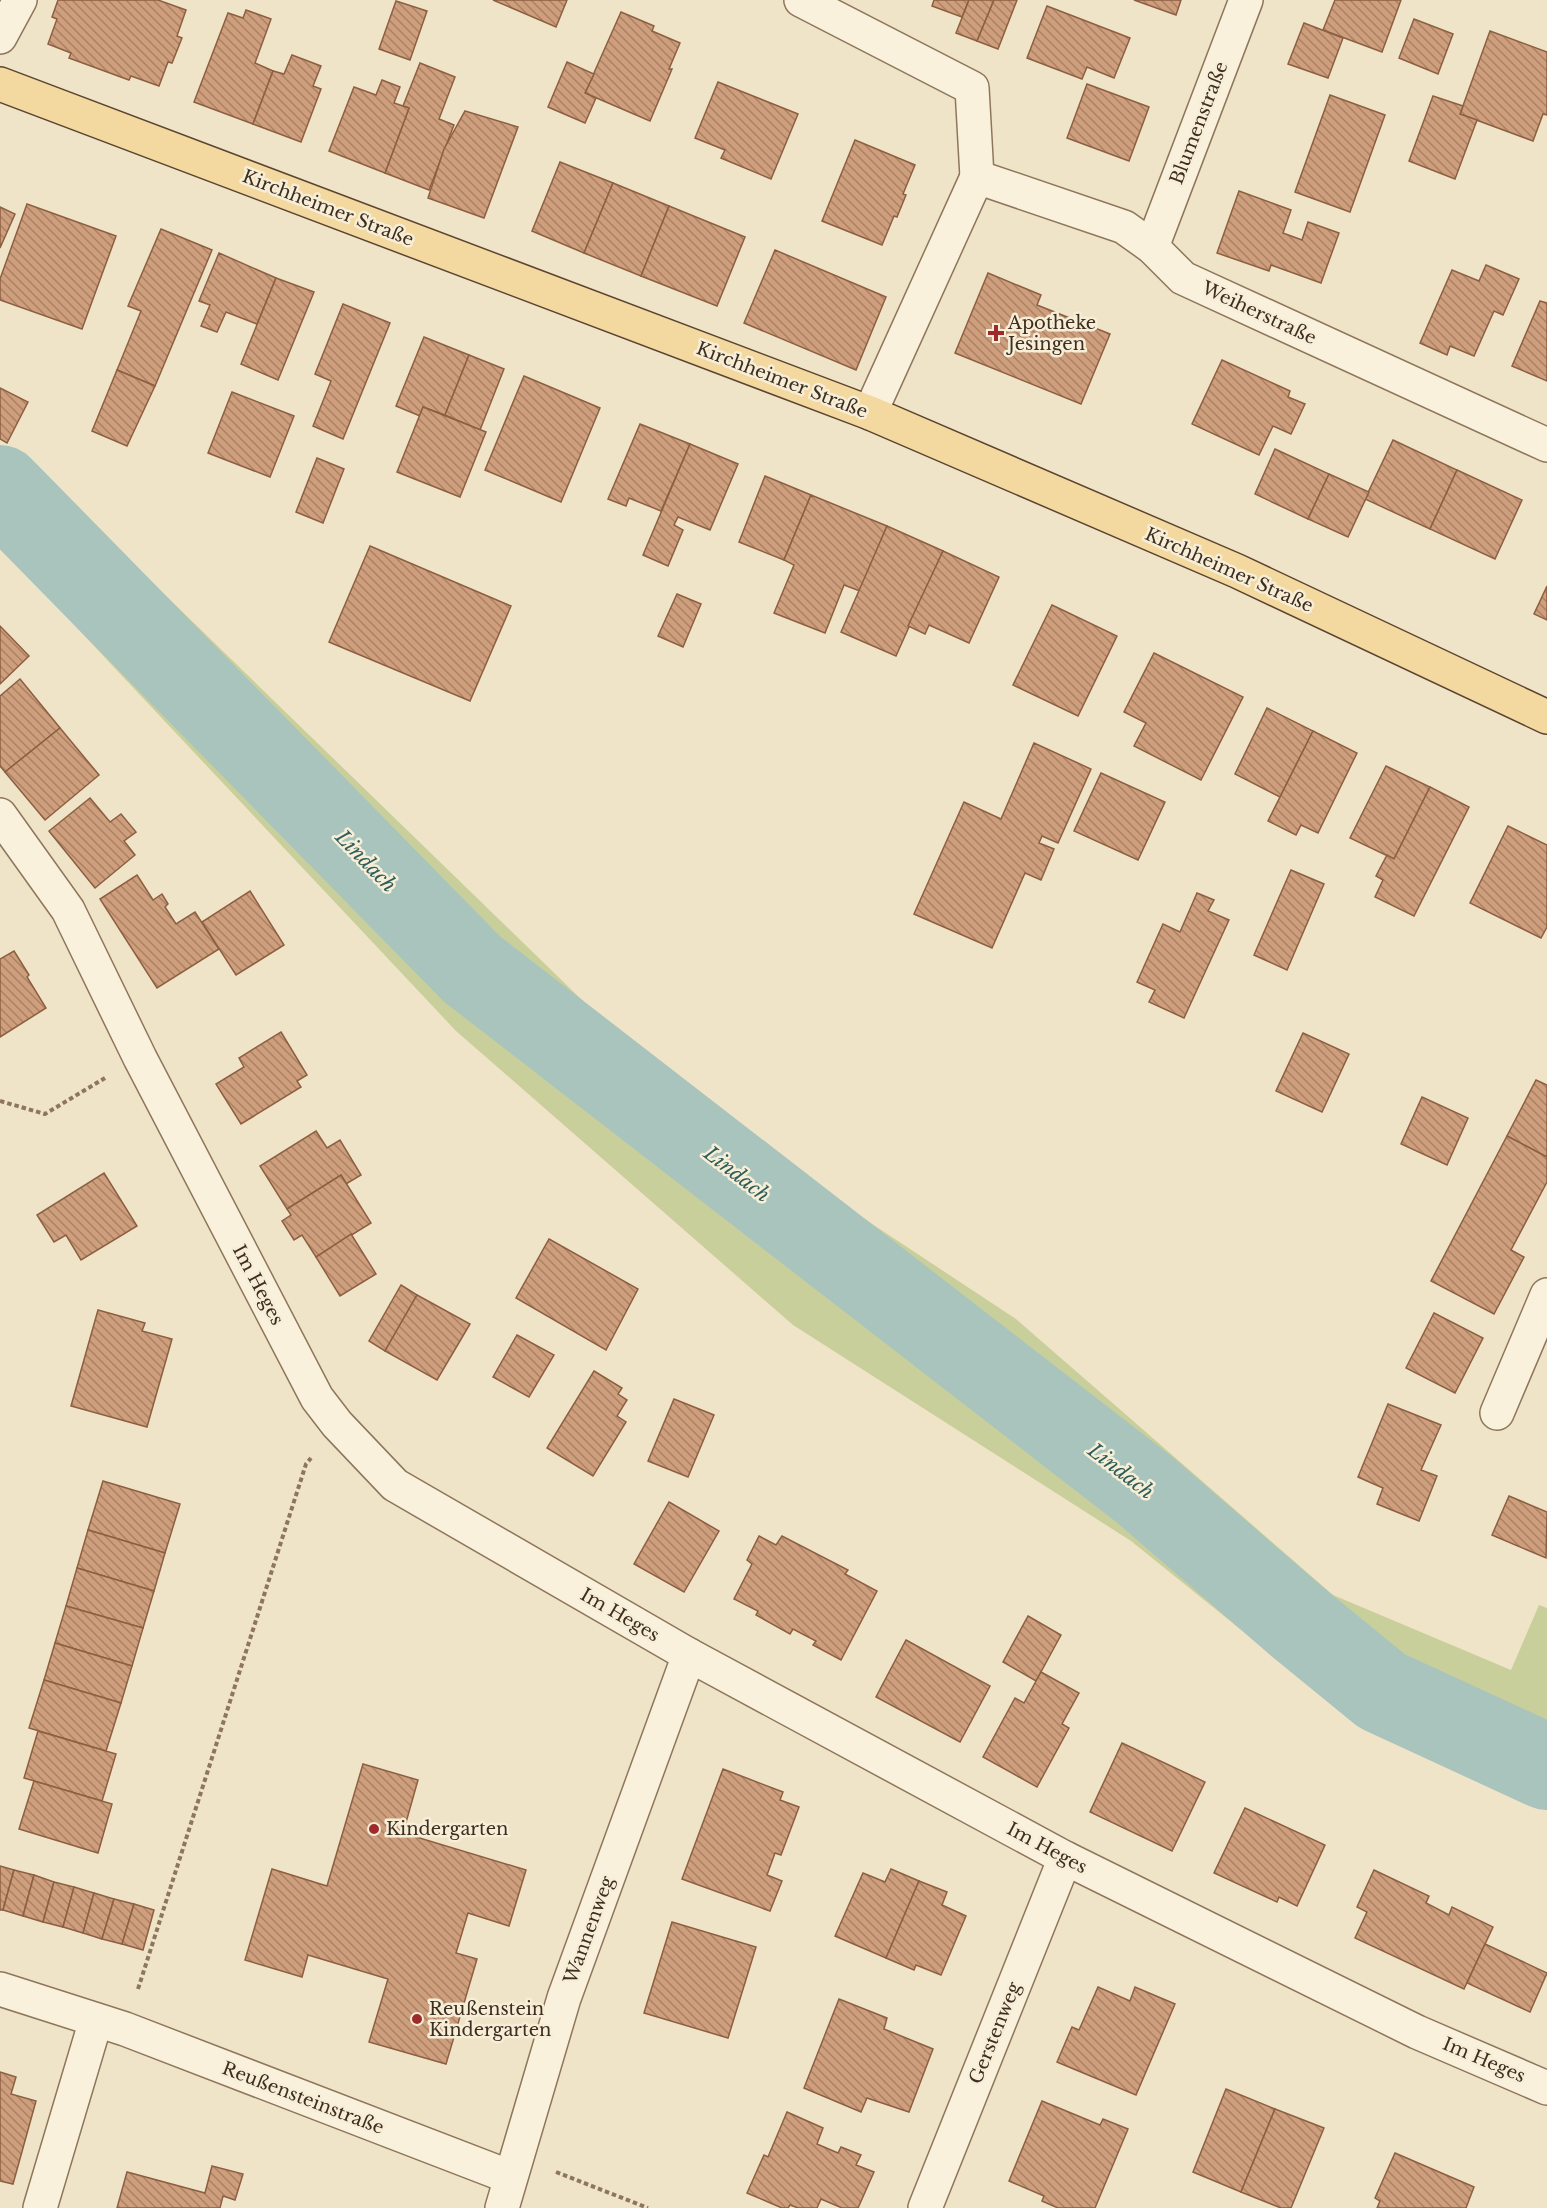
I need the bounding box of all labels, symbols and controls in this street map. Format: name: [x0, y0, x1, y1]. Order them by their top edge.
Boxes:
street label: Blumenstraße: [1165, 58, 1233, 188]
street label: Kirchheimer Straße: [239, 165, 417, 251]
street label: Weiherstraße: [1197, 276, 1320, 349]
place label: Apotheke Jesingen: [1006, 312, 1096, 355]
marker: Apotheke Jesingen: [989, 326, 1003, 340]
street label: Kirchheimer Straße: [693, 337, 871, 423]
street label: Kirchheimer Straße: [1141, 523, 1317, 617]
water label: Lindach: [330, 824, 401, 897]
water label: Lindach: [699, 1140, 775, 1207]
street label: Im Heges: [228, 1241, 288, 1329]
water label: Lindach: [1083, 1437, 1159, 1504]
street label: Im Heges: [577, 1584, 663, 1646]
place label: Kindergarten: [386, 1818, 508, 1840]
street label: Im Heges: [1003, 1818, 1091, 1878]
marker: Kindergarten: [367, 1822, 381, 1836]
street label: Wannenweg: [559, 1873, 619, 1988]
street label: Gerstenweg: [965, 1979, 1026, 2087]
place label: Reußenstein Kindergarten: [429, 1998, 551, 2041]
marker: Reußenstein Kindergarten: [410, 2012, 424, 2026]
street label: Im Heges: [1439, 2033, 1529, 2087]
street label: Reußensteinstraße: [219, 2057, 387, 2139]

